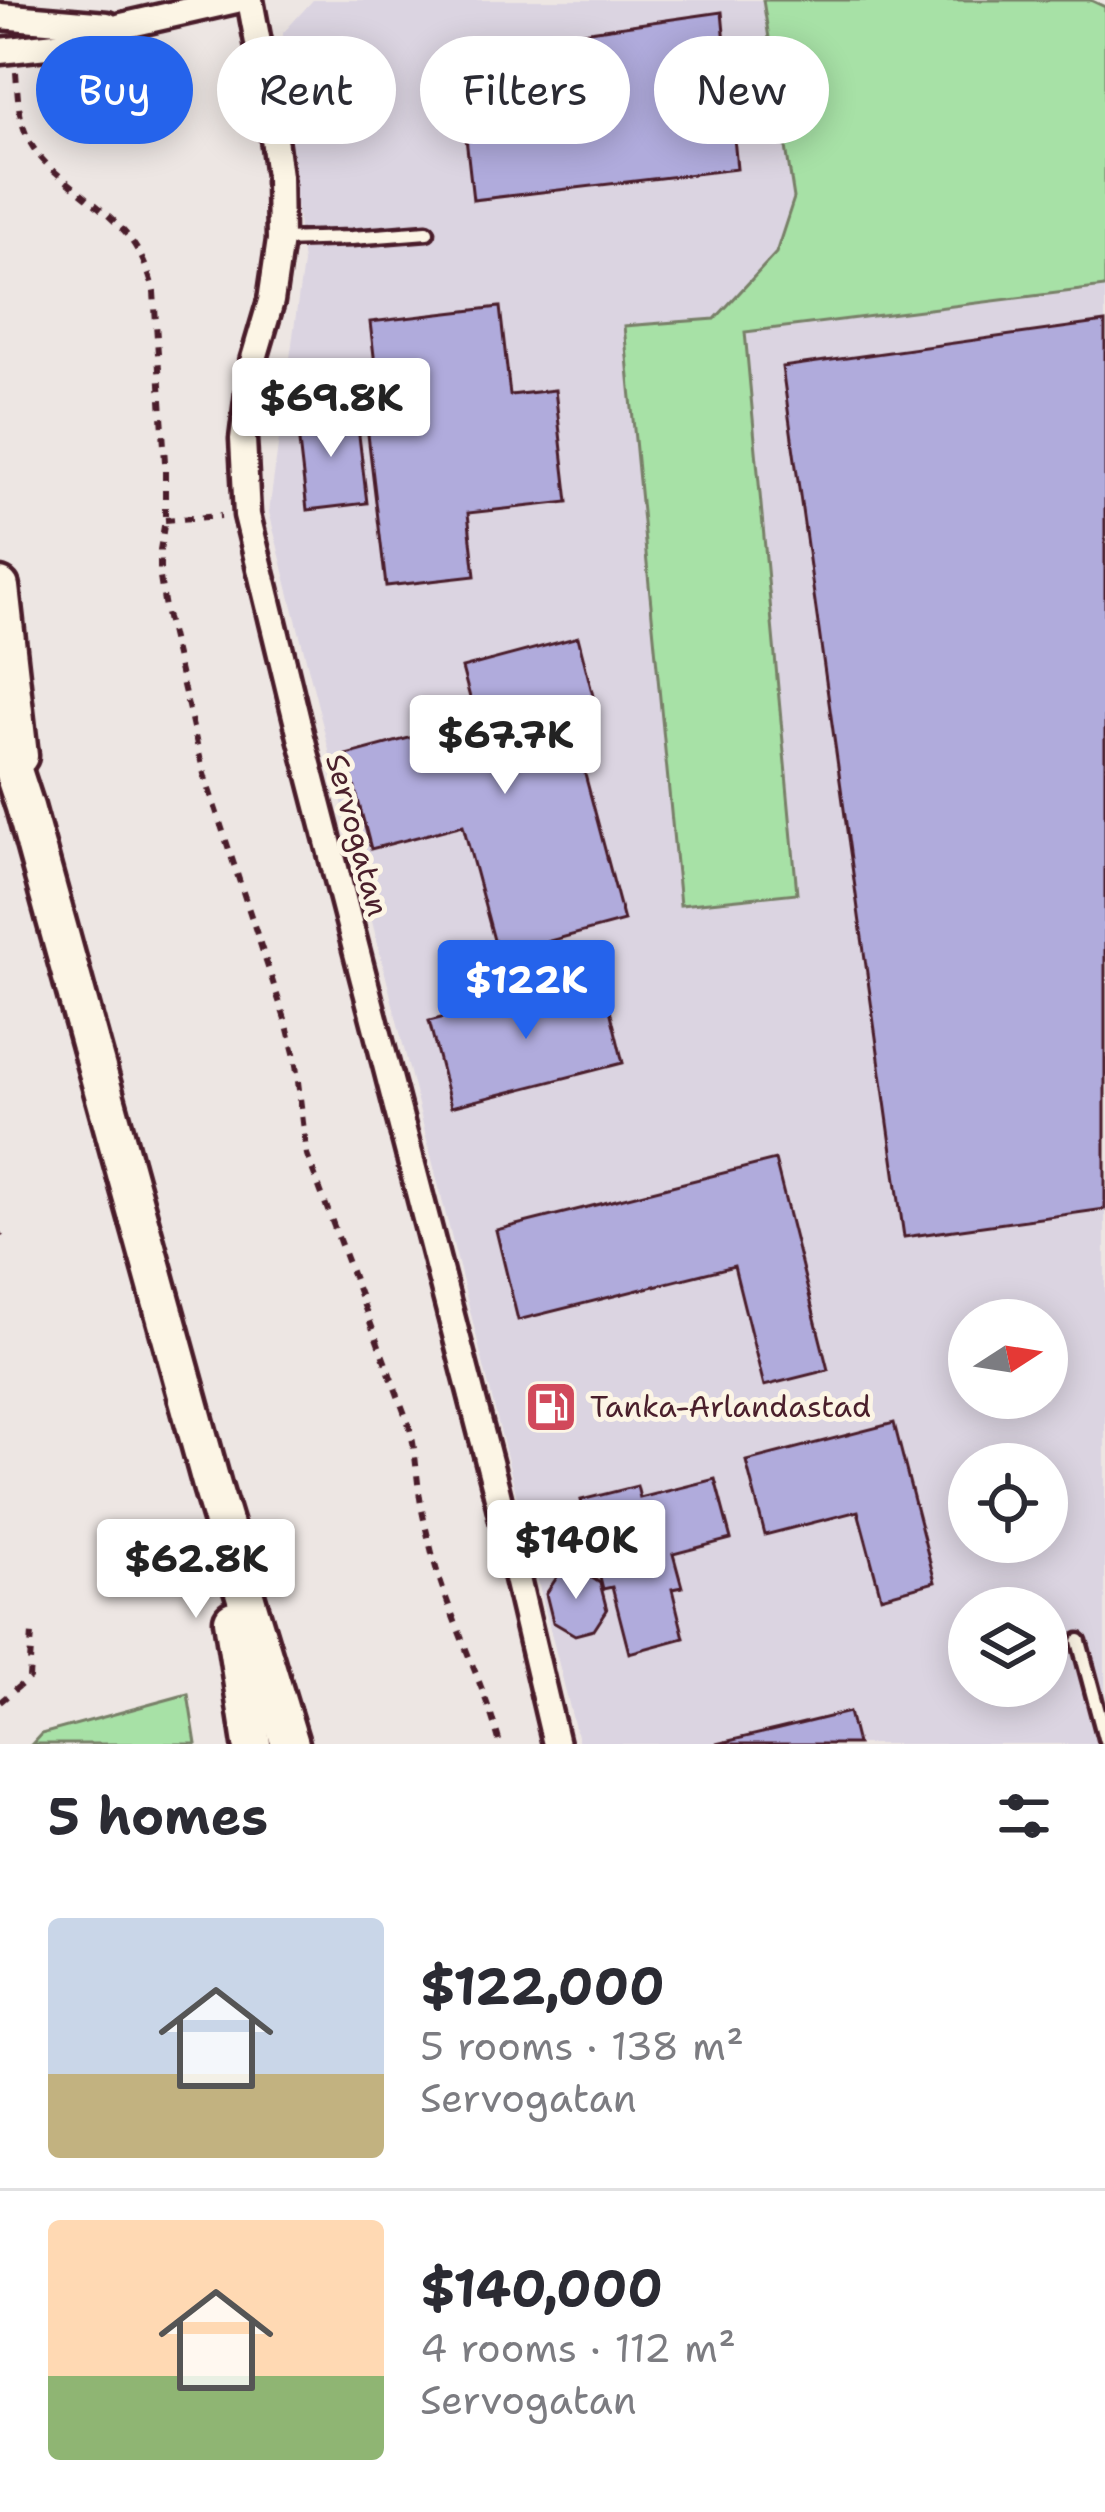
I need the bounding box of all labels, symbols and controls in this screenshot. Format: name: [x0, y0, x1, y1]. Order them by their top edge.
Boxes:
chip: Buy: [36, 36, 193, 144]
chip: Rent: [217, 36, 396, 144]
chip: Filters: [420, 36, 630, 144]
chip: New: [654, 36, 829, 144]
pin: $69.8K: [233, 358, 429, 460]
text: $69.8K: [259, 371, 403, 423]
pin: $67.7K: [407, 695, 603, 797]
text: $67.7K: [437, 708, 573, 760]
street label: Servogatan: [316, 749, 399, 921]
pin: $122K: [442, 940, 610, 1042]
text: $122K: [465, 953, 587, 1005]
north arrow: [948, 1299, 1068, 1419]
map controls: [948, 1299, 1068, 1707]
fuel station icon: Tanka-Arlandastad: [523, 1379, 579, 1435]
place label: Tanka-Arlandastad: [590, 1386, 871, 1427]
button: locate: [948, 1443, 1068, 1563]
pin: $140K: [492, 1500, 660, 1602]
text: $140K: [514, 1513, 638, 1565]
pin: $62.8K: [98, 1519, 294, 1621]
text: $62.8K: [124, 1532, 268, 1584]
button: layers: [948, 1587, 1068, 1707]
text: 5 homes: [48, 1782, 268, 1850]
icon: filters: [991, 1783, 1057, 1849]
text: $122,000: [420, 1952, 665, 2020]
icon: home: [144, 1966, 288, 2110]
text: 5 rooms · 138 m²: [420, 2020, 744, 2072]
text: Servogatan: [420, 2072, 637, 2124]
text: $140,000: [420, 2254, 663, 2322]
icon: home: [144, 2268, 288, 2412]
text: 4 rooms · 112 m²: [420, 2322, 736, 2374]
text: Servogatan: [420, 2374, 637, 2426]

